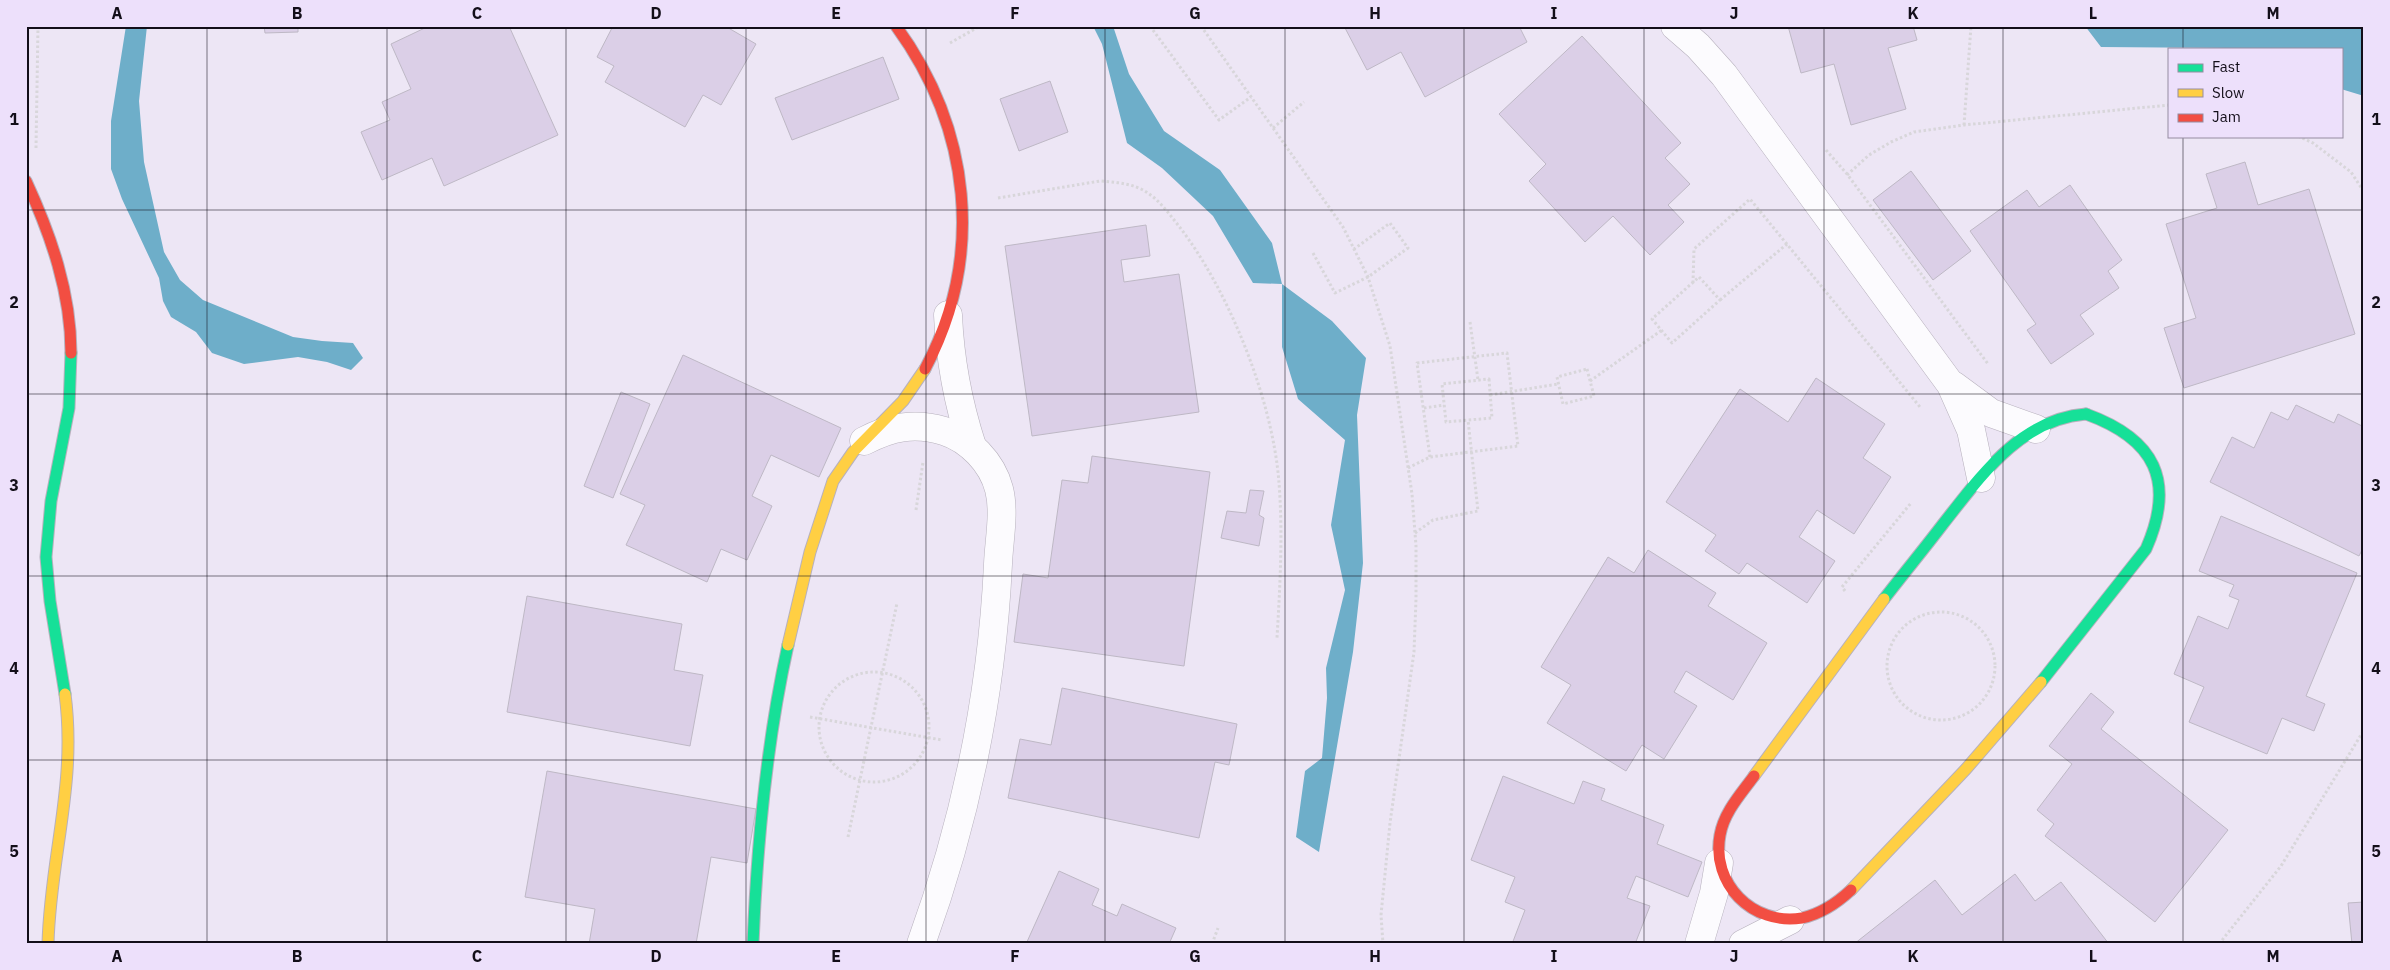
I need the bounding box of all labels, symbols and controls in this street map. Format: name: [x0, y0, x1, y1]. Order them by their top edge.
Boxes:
text: A: [112, 3, 123, 23]
text: B: [292, 3, 303, 23]
text: C: [472, 3, 482, 23]
text: D: [650, 3, 662, 23]
text: E: [831, 3, 841, 23]
text: F: [1010, 3, 1020, 23]
text: G: [1189, 3, 1201, 23]
text: H: [1369, 3, 1381, 23]
text: I: [1551, 3, 1558, 23]
text: J: [1730, 3, 1738, 23]
text: K: [1907, 3, 1919, 23]
text: L: [2089, 3, 2097, 23]
text: M: [2266, 3, 2280, 23]
legend: [2168, 48, 2342, 138]
text: Fast: [2212, 57, 2240, 76]
text: Slow: [2212, 83, 2245, 102]
text: Jam: [2212, 107, 2241, 126]
text: 1: [9, 109, 19, 129]
text: 1: [2371, 109, 2381, 129]
text: 2: [9, 292, 19, 312]
text: 2: [2371, 292, 2381, 312]
text: 3: [9, 475, 19, 495]
text: 3: [2371, 475, 2381, 495]
text: 4: [9, 658, 19, 678]
text: 4: [2371, 658, 2381, 678]
text: 5: [9, 841, 19, 861]
text: 5: [2371, 841, 2381, 861]
text: A: [112, 946, 123, 966]
text: B: [292, 946, 303, 966]
text: C: [472, 946, 482, 966]
text: D: [650, 946, 662, 966]
text: E: [831, 946, 841, 966]
text: F: [1010, 946, 1020, 966]
text: G: [1189, 946, 1201, 966]
text: H: [1369, 946, 1381, 966]
text: I: [1551, 946, 1558, 966]
text: J: [1730, 946, 1738, 966]
text: K: [1907, 946, 1919, 966]
text: L: [2089, 946, 2097, 966]
text: M: [2266, 946, 2280, 966]

